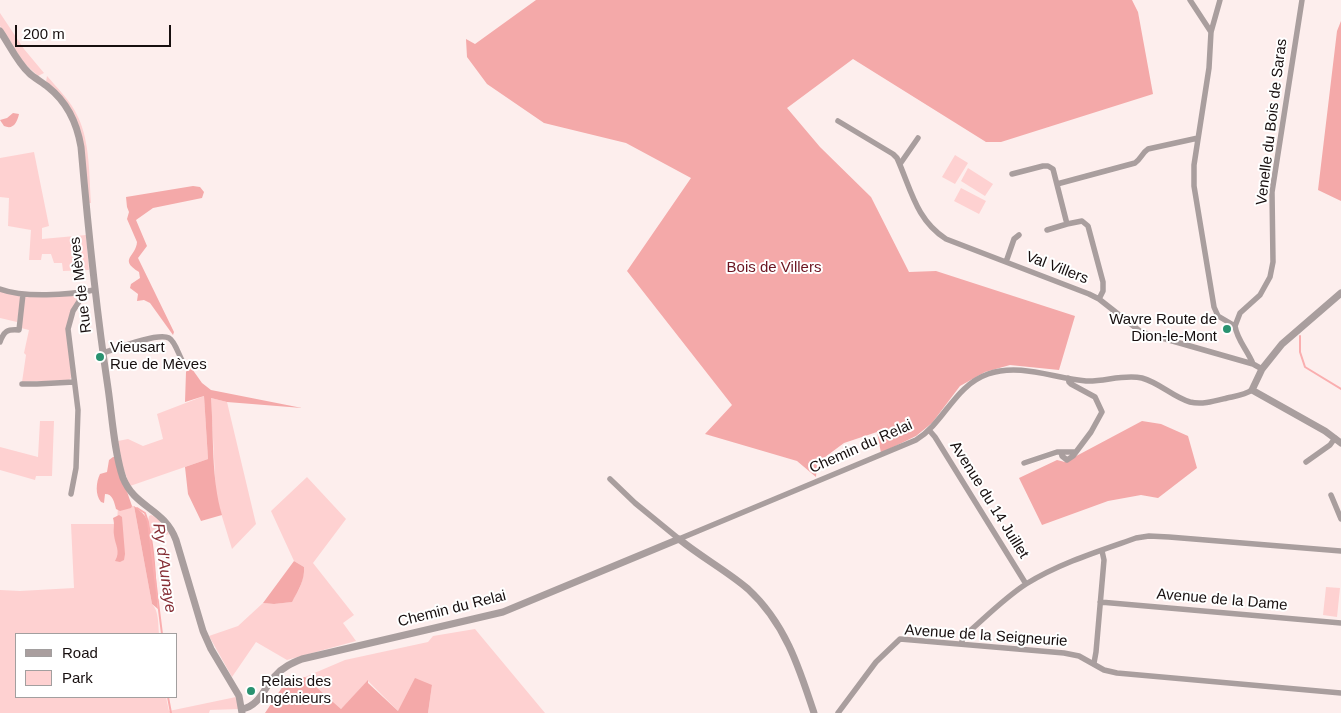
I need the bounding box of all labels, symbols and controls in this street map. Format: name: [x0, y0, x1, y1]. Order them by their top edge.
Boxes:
scale bar: [18, 15, 174, 47]
text: 200 m: [23, 25, 65, 42]
street label: Venelle du Bois de Saras: [1253, 38, 1291, 206]
street label: Rue de Mèves: [66, 236, 96, 334]
street label: Val Villers: [1023, 248, 1091, 288]
park label: Bois de Villers: [727, 259, 821, 277]
place label: Wavre Route de Dion-le-Mont: [1109, 311, 1217, 346]
marker: Wavre Route de Dion-le-Mont: [1221, 323, 1233, 335]
place label: Vieusart Rue de Mèves: [110, 339, 207, 374]
marker: Vieusart Rue de Mèves: [94, 351, 106, 363]
street label: Chemin du Relai: [807, 416, 915, 478]
street label: Avenue du 14 Juillet: [946, 438, 1032, 562]
water label: Ry d'Aunaye: [148, 522, 180, 614]
street label: Avenue de la Dame: [1156, 585, 1288, 615]
street label: Chemin du Relai: [396, 587, 508, 631]
street label: Avenue de la Seigneurie: [904, 621, 1068, 651]
legend: [15, 633, 178, 698]
text: Road: [62, 644, 98, 661]
text: Park: [62, 669, 93, 686]
place label: Relais des Ingénieurs: [261, 673, 331, 708]
marker: Relais des Ingénieurs: [245, 685, 257, 697]

